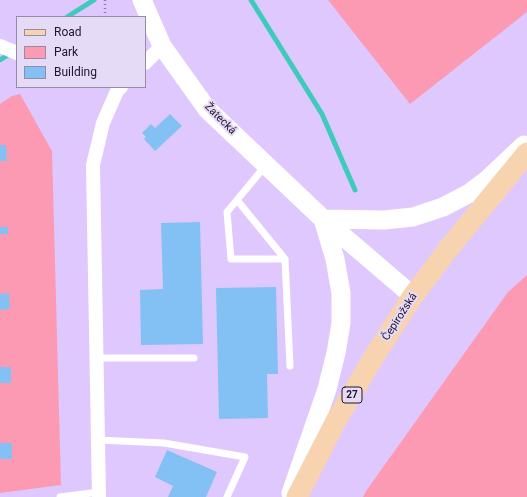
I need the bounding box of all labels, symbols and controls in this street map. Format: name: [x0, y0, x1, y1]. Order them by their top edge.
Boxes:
legend: [16, 16, 146, 88]
text: Road: [54, 25, 82, 39]
text: Park: [54, 45, 78, 59]
text: Building: [54, 65, 97, 79]
street label: Žatecká: [201, 100, 239, 138]
street label: Čepirožská: [380, 291, 420, 343]
road number: 27: [342, 387, 362, 403]

